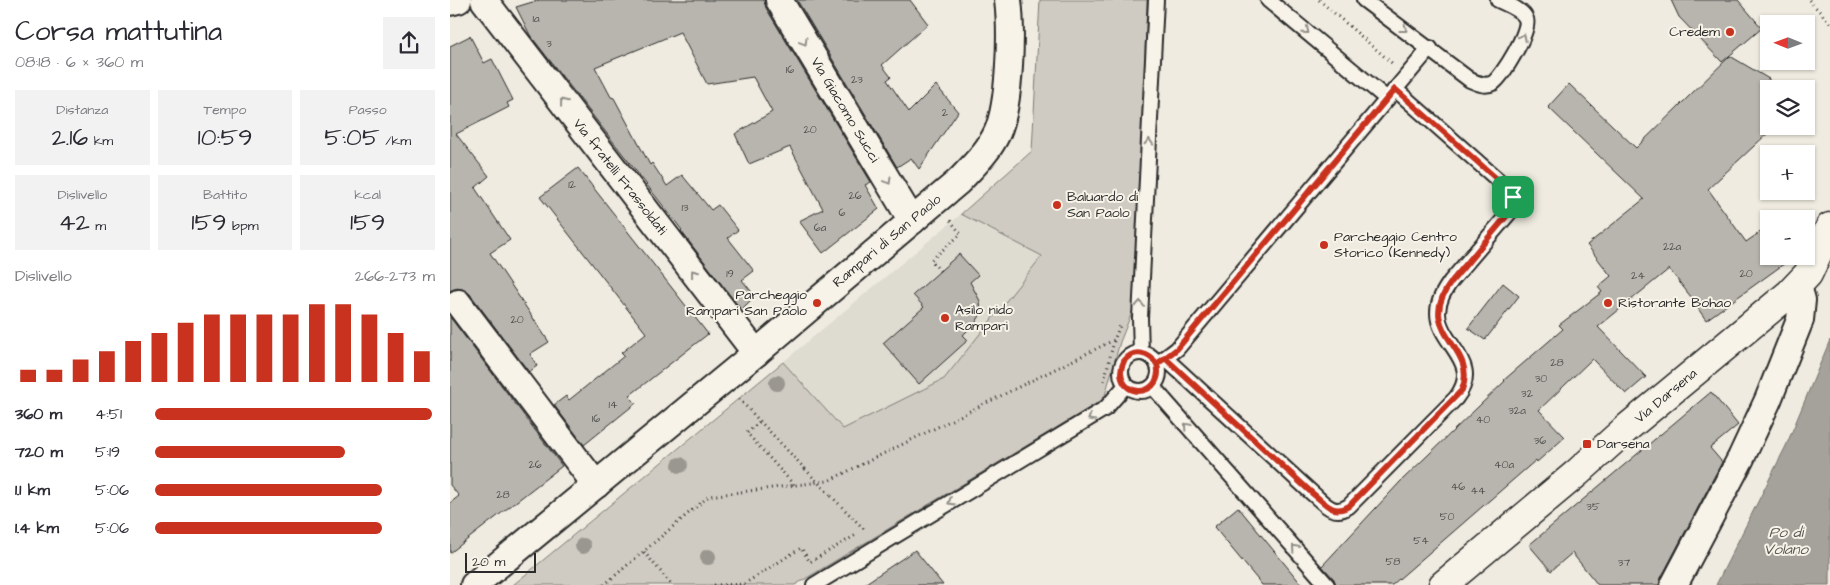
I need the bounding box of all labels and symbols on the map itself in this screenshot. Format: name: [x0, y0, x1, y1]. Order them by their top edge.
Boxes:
house number: 1a: [532, 11, 540, 26]
north arrow: [1760, 15, 1815, 70]
place label: Credem: [1669, 22, 1720, 42]
one-way arrow: [1398, 23, 1408, 32]
one-way arrow: [1300, 25, 1309, 34]
marker: Credem: [1724, 26, 1736, 38]
one-way arrow: [1517, 33, 1527, 42]
house number: 3: [546, 36, 552, 51]
one-way arrow: [798, 36, 808, 45]
street label: Via Giacomo Succi: [806, 54, 884, 166]
house number: 16: [786, 62, 794, 77]
house number: 23: [851, 72, 863, 87]
one-way arrow: [559, 99, 568, 108]
house number: 2: [942, 105, 949, 120]
street label: Via fratelli Frassoldati: [568, 115, 672, 239]
house number: 20: [803, 122, 817, 137]
one-way arrow: [1143, 138, 1154, 146]
one-way arrow: [881, 176, 891, 185]
pin: [1492, 176, 1534, 218]
house number: 12: [568, 177, 577, 192]
place label: Baluardo di San Paolo: [1067, 187, 1138, 223]
house number: 26: [848, 188, 862, 203]
street label: Rampari di San Paolo: [828, 190, 946, 292]
marker: Baluardo di San Paolo: [1051, 199, 1063, 211]
house number: 13: [681, 200, 689, 215]
house number: 6: [839, 205, 846, 220]
house number: 6a: [814, 220, 827, 235]
place label: Parcheggio Centro Storico (Kennedy): [1334, 227, 1457, 263]
marker: Parcheggio Centro Storico (Kennedy): [1318, 239, 1330, 251]
house number: 22a: [1663, 239, 1681, 254]
house number: 19: [726, 266, 734, 281]
house number: 20: [1739, 266, 1753, 281]
house number: 24: [1631, 268, 1645, 283]
one-way arrow: [691, 270, 699, 279]
place label: Parcheggio Rampari San Paolo: [686, 285, 807, 321]
place label: Ristorante Bohao: [1618, 293, 1731, 313]
marker: Parcheggio Rampari San Paolo: [811, 297, 823, 309]
marker: Ristorante Bohao: [1602, 297, 1614, 309]
place label: Asilo nido Rampari: [955, 300, 1013, 336]
one-way arrow: [1135, 300, 1146, 308]
house number: 20: [510, 312, 524, 327]
marker: Asilo nido Rampari: [939, 312, 951, 324]
house number: 28: [1550, 355, 1564, 370]
street label: Via Darsena: [1630, 364, 1702, 428]
house number: 30: [1535, 371, 1547, 386]
house number: 32: [1521, 386, 1534, 401]
house number: 14: [609, 397, 618, 412]
house number: 32a: [1508, 403, 1526, 418]
house number: 16: [592, 411, 600, 426]
one-way arrow: [1087, 411, 1096, 421]
house number: 40: [1476, 412, 1490, 427]
one-way arrow: [1184, 423, 1193, 432]
house number: 36: [1534, 433, 1546, 448]
place label: Darsena: [1597, 434, 1650, 454]
marker: Darsena: [1581, 438, 1593, 450]
house number: 26: [528, 457, 542, 472]
house number: 40a: [1494, 457, 1514, 472]
house number: 46: [1451, 479, 1465, 494]
house number: 44: [1471, 483, 1486, 498]
house number: 28: [496, 487, 510, 502]
one-way arrow: [948, 496, 957, 506]
house number: 35: [1586, 499, 1600, 514]
house number: 50: [1440, 509, 1454, 524]
water label: Po di Volano: [1764, 522, 1809, 560]
house number: 54: [1413, 533, 1429, 548]
one-way arrow: [1291, 545, 1300, 554]
scale bar: [465, 550, 536, 573]
house number: 58: [1386, 554, 1400, 569]
house number: 37: [1618, 555, 1630, 570]

